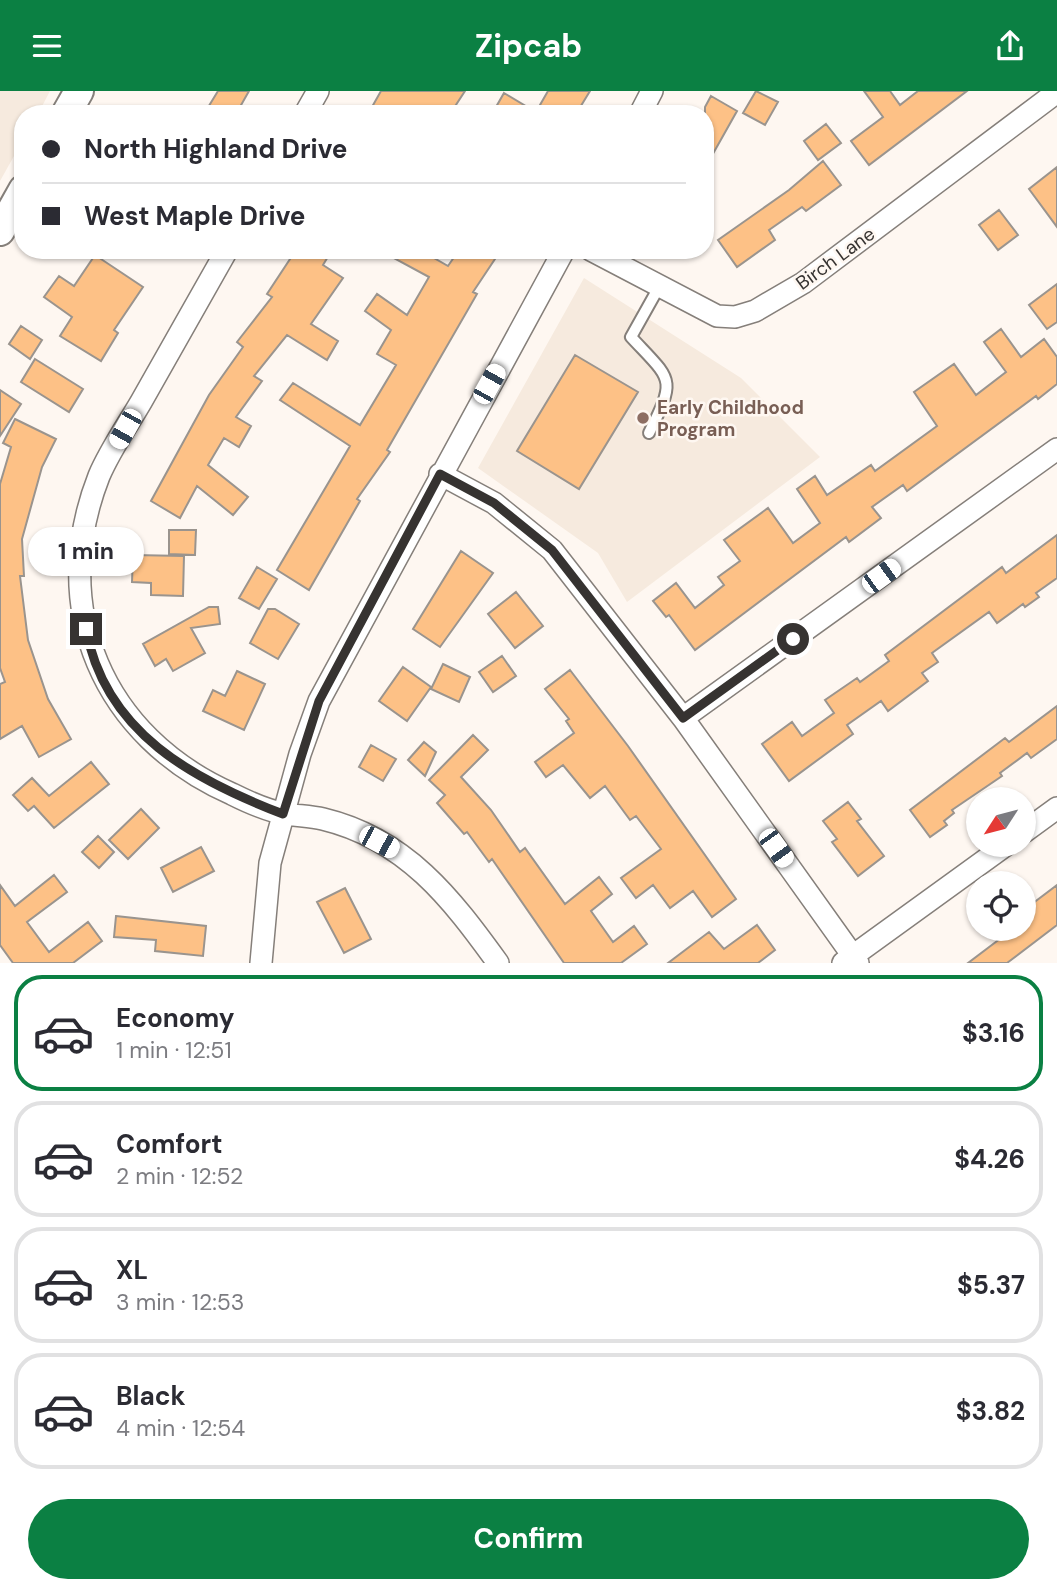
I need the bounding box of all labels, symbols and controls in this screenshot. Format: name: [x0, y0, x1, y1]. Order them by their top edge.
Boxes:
text: Zipcab: [475, 25, 582, 67]
icon: menu: [28, 27, 66, 65]
icon: share: [991, 27, 1029, 65]
text: North Highland Drive: [84, 132, 347, 166]
text: West Maple Drive: [84, 199, 305, 233]
street label: Birch Lane: [791, 221, 880, 295]
car: [470, 361, 509, 407]
place label: Early Childhood Program: [657, 395, 804, 442]
car: [106, 406, 145, 452]
marker: Early Childhood Program: [635, 410, 651, 426]
callout: 1 min: [28, 527, 144, 577]
text: 1 min: [58, 536, 114, 566]
car: [858, 555, 905, 597]
route end: [70, 613, 102, 645]
route start: [777, 623, 809, 655]
north arrow: [966, 787, 1036, 857]
map controls: [966, 787, 1036, 941]
car: [356, 823, 403, 861]
car: [756, 825, 797, 871]
button: locate: [966, 871, 1036, 941]
text: Economy: [116, 1001, 234, 1035]
icon: car: [32, 1002, 95, 1065]
text: $3.16: [962, 1016, 1025, 1050]
text: 1 min · 12:51: [116, 1035, 232, 1065]
text: Comfort: [116, 1127, 222, 1161]
icon: car: [32, 1128, 95, 1191]
text: $4.26: [954, 1142, 1025, 1176]
text: 2 min · 12:52: [116, 1161, 243, 1191]
text: XL: [116, 1253, 148, 1287]
icon: car: [32, 1254, 95, 1317]
text: $5.37: [957, 1268, 1025, 1302]
text: 3 min · 12:53: [116, 1287, 244, 1317]
text: Black: [116, 1379, 186, 1413]
icon: car: [32, 1380, 95, 1443]
text: $3.82: [956, 1394, 1025, 1428]
text: 4 min · 12:54: [116, 1413, 245, 1443]
button: Confirm: [28, 1499, 1029, 1579]

